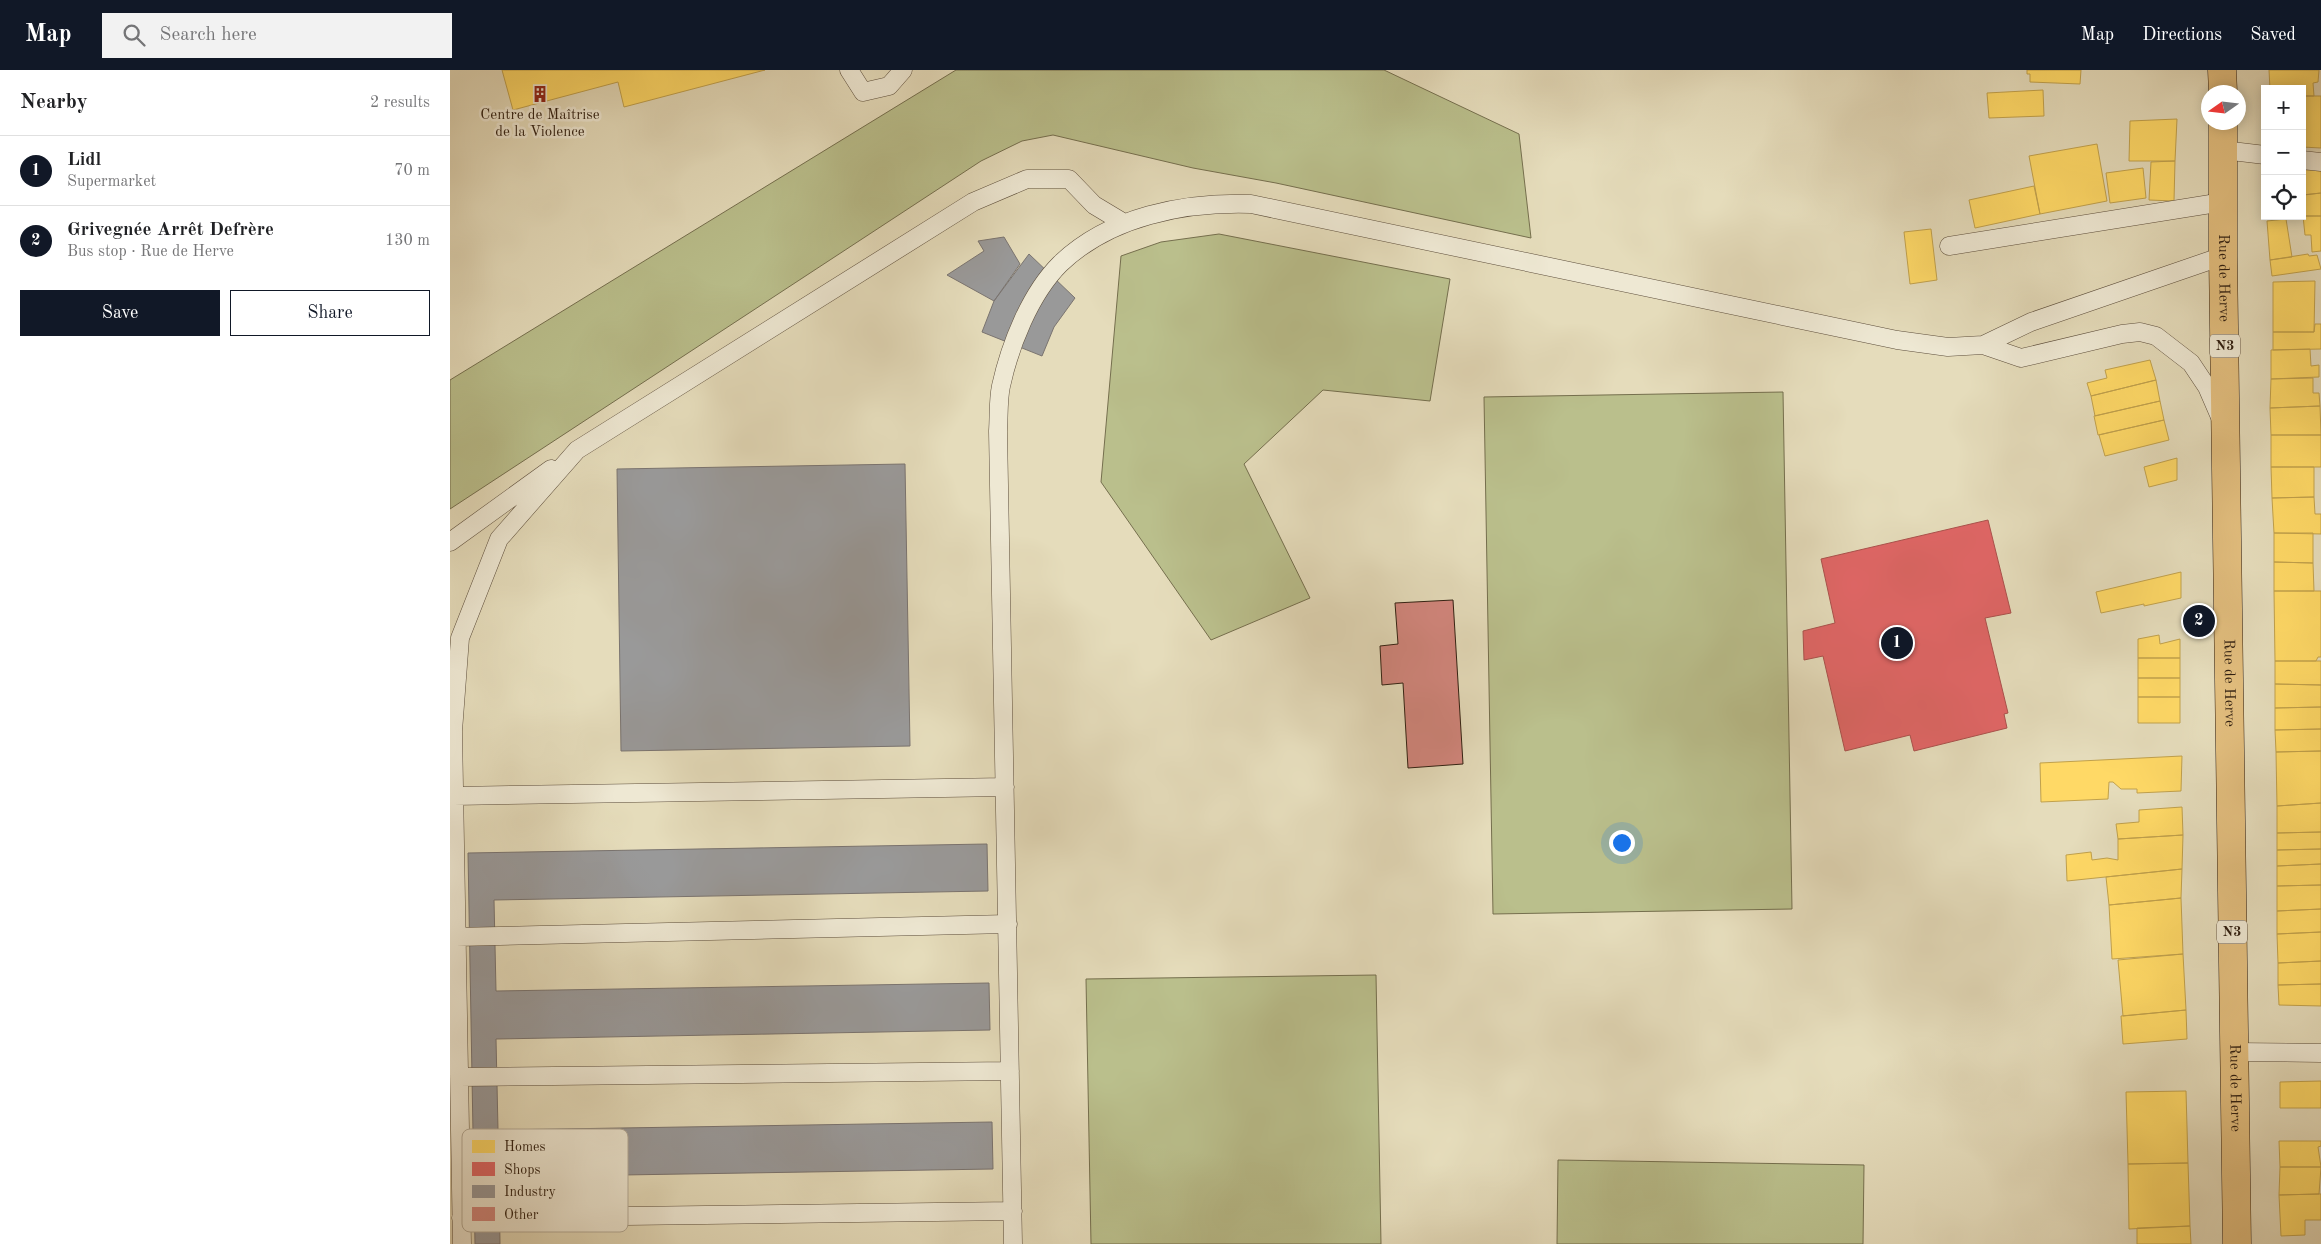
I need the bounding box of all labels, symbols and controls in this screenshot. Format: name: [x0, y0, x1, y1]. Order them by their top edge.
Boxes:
search box: [102, 13, 452, 58]
icon: search: [120, 21, 148, 49]
text: Map: [25, 23, 72, 47]
text: Search here: [160, 26, 257, 45]
text: Map: [2081, 26, 2114, 44]
text: Directions: [2142, 26, 2222, 44]
text: Saved: [2250, 26, 2296, 44]
building icon: Centre de Maîtrise de la Violence: [530, 84, 550, 104]
north arrow: [2201, 85, 2246, 130]
map controls: [2261, 85, 2306, 220]
button: +: [2261, 85, 2306, 130]
text: Nearby: [20, 92, 88, 113]
text: 2 results: [370, 95, 430, 111]
place label: Centre de Maîtrise de la Violence: [480, 108, 600, 140]
button: −: [2261, 130, 2306, 175]
text: Lidl: [67, 151, 101, 170]
text: 1: [31, 163, 41, 179]
text: 70 m: [394, 163, 430, 179]
text: Supermarket: [67, 174, 156, 190]
button: locate: [2261, 175, 2306, 220]
text: Grivegnée Arrêt Defrère: [67, 221, 274, 240]
text: 2: [31, 233, 41, 249]
text: 130 m: [385, 233, 430, 249]
street label: Rue de Herve: [2215, 234, 2231, 322]
text: Bus stop · Rue de Herve: [67, 244, 234, 260]
button: Save: [20, 290, 220, 336]
button: Share: [230, 290, 430, 336]
road number: N3: [2210, 334, 2240, 358]
pin: 2: [2183, 602, 2215, 640]
pin: 1: [1881, 624, 1913, 662]
street label: Rue de Herve: [2221, 639, 2237, 727]
your location: [1609, 830, 1635, 856]
road number: N3: [2217, 920, 2247, 944]
street label: Rue de Herve: [2227, 1044, 2243, 1132]
legend: [462, 1129, 628, 1232]
text: Homes: [504, 1140, 546, 1154]
text: Shops: [504, 1163, 541, 1177]
text: Industry: [504, 1185, 557, 1199]
text: Other: [504, 1208, 539, 1222]

